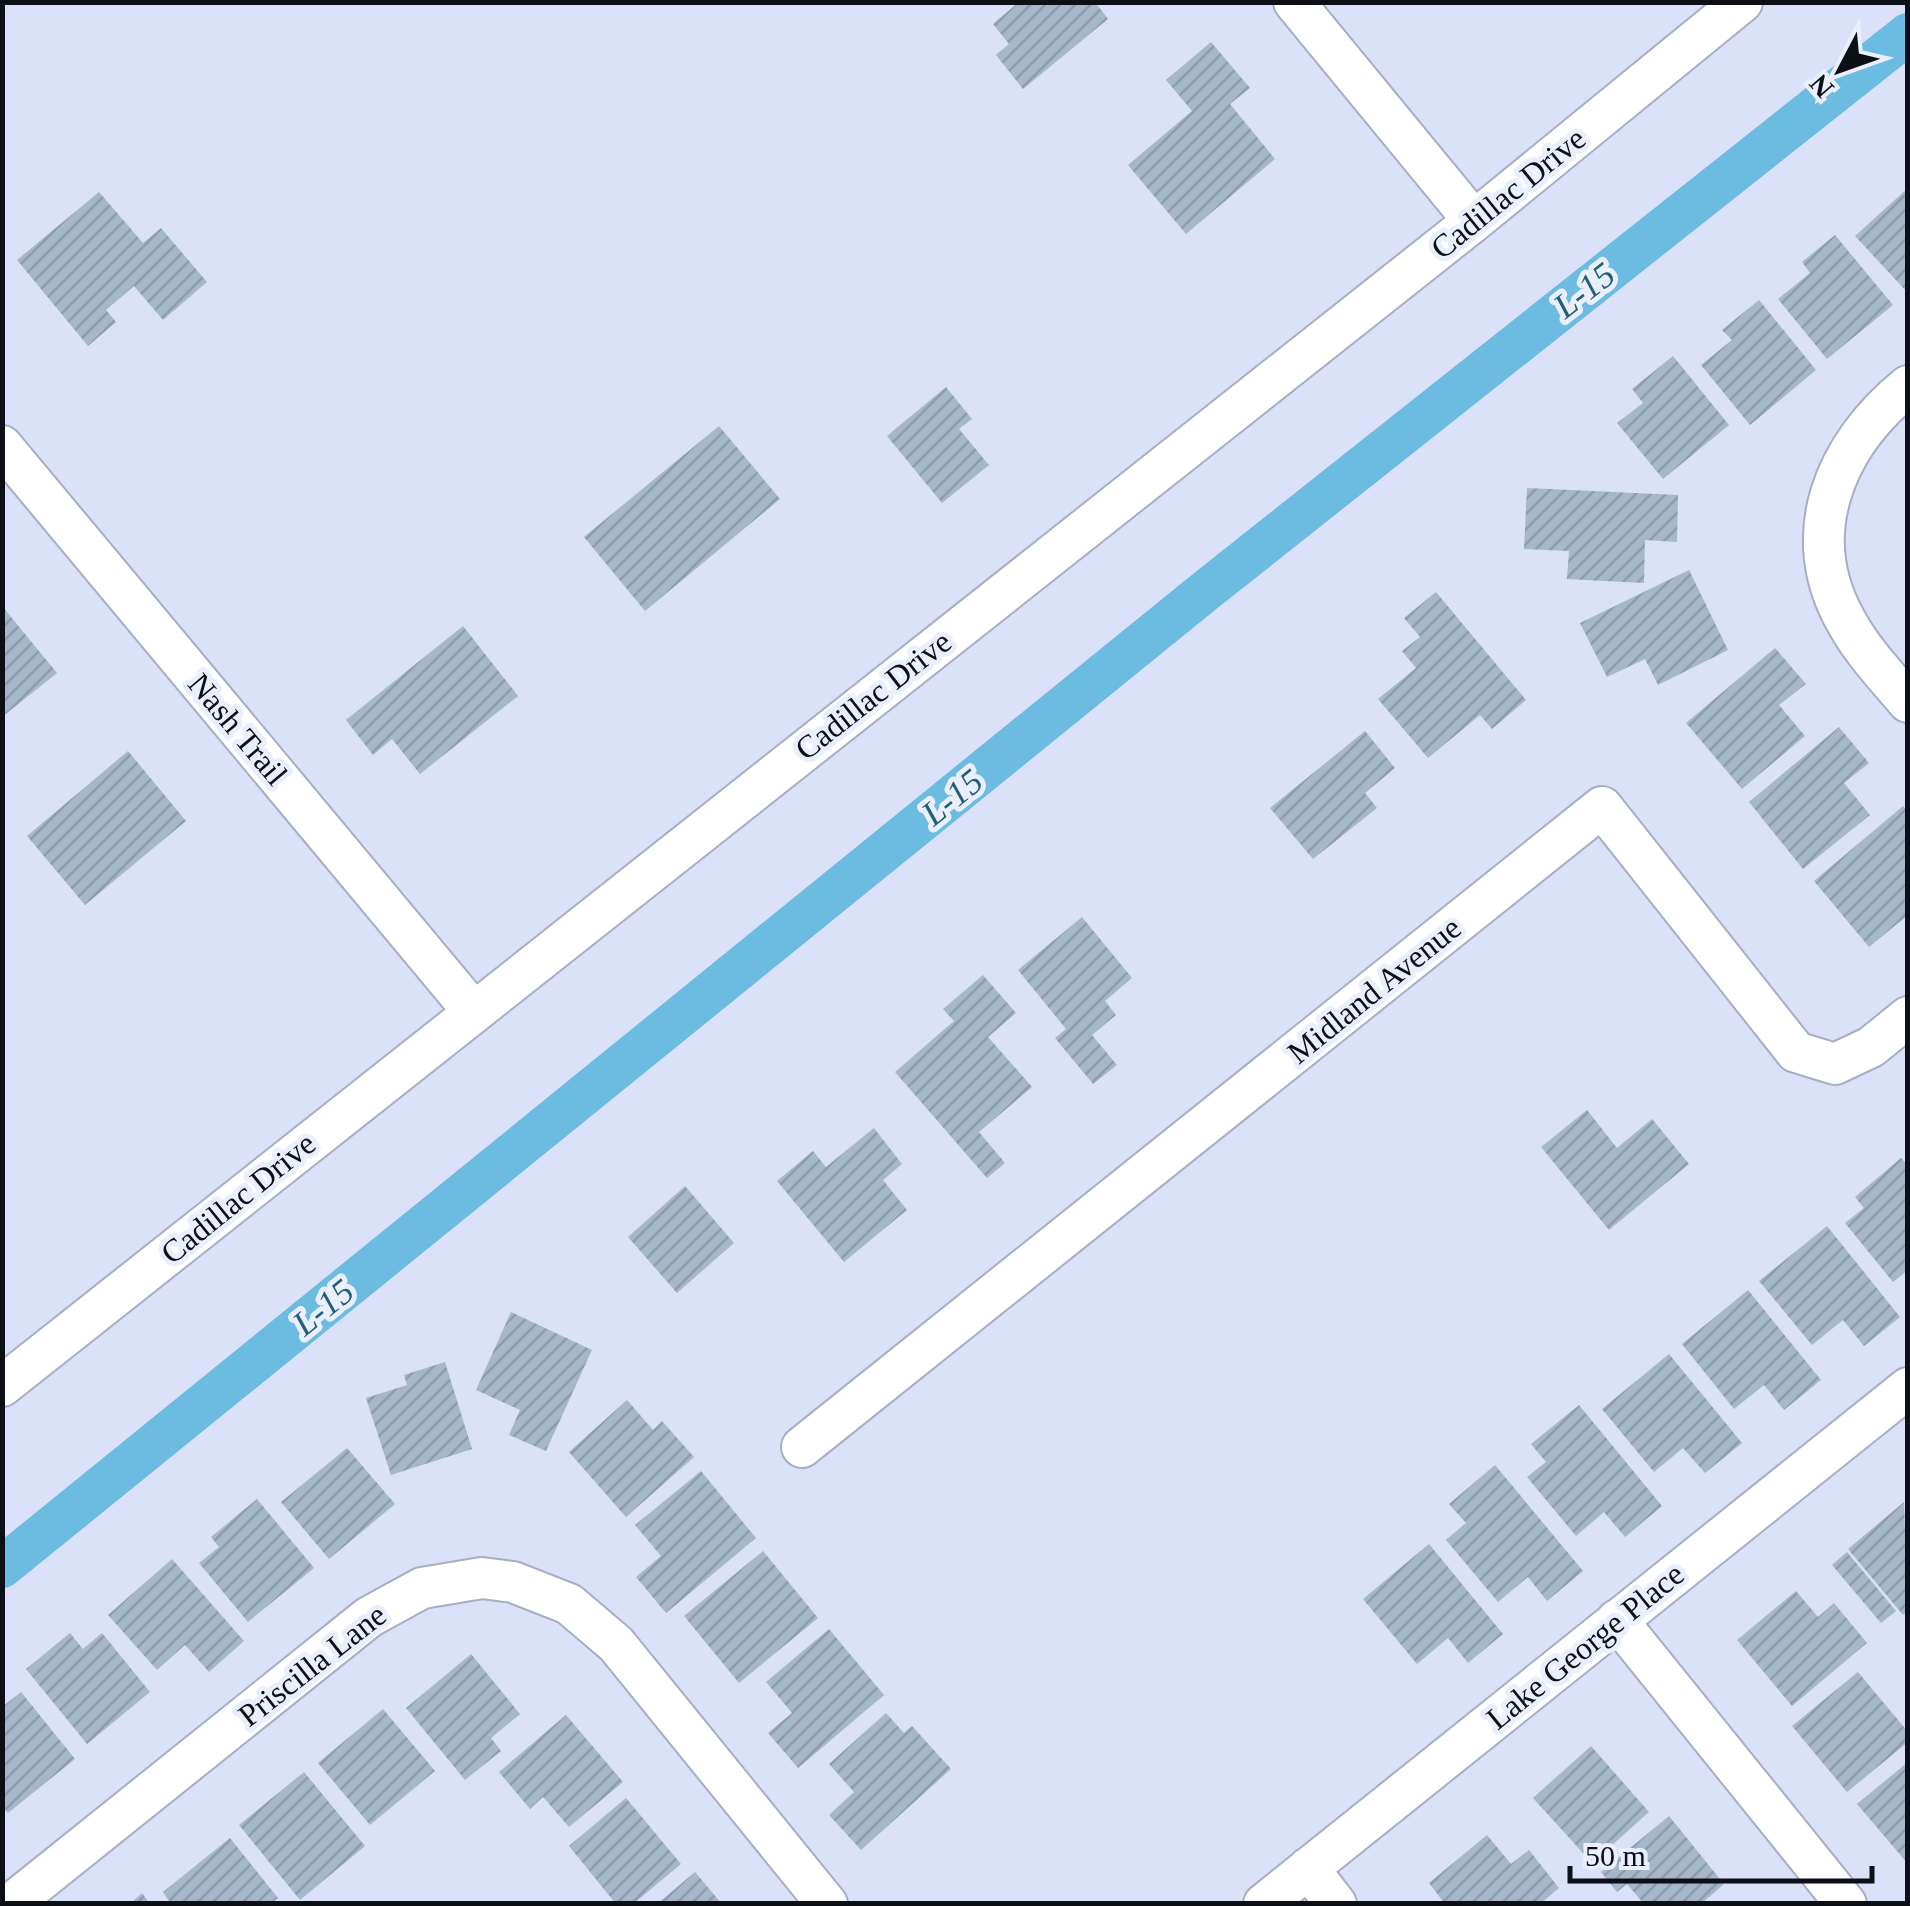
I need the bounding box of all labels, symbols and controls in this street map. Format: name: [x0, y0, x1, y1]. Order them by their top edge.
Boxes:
north arrow: [1790, 20, 1890, 120]
text: N: [1803, 68, 1840, 104]
street label: Cadillac Drive: [1424, 120, 1592, 266]
water label: L-15: [1545, 255, 1622, 327]
street label: Cadillac Drive: [788, 623, 958, 767]
street label: Nash Trail: [181, 666, 295, 792]
water label: L-15: [914, 761, 990, 834]
street label: Midland Avenue: [1280, 909, 1468, 1071]
street label: Cadillac Drive: [154, 1125, 322, 1271]
water label: L-15: [285, 1271, 361, 1344]
street label: Lake George Place: [1479, 1556, 1691, 1736]
street label: Priscilla Lane: [231, 1596, 393, 1734]
scale bar: [1570, 1821, 1872, 1883]
text: 50 m: [1585, 1839, 1646, 1872]

